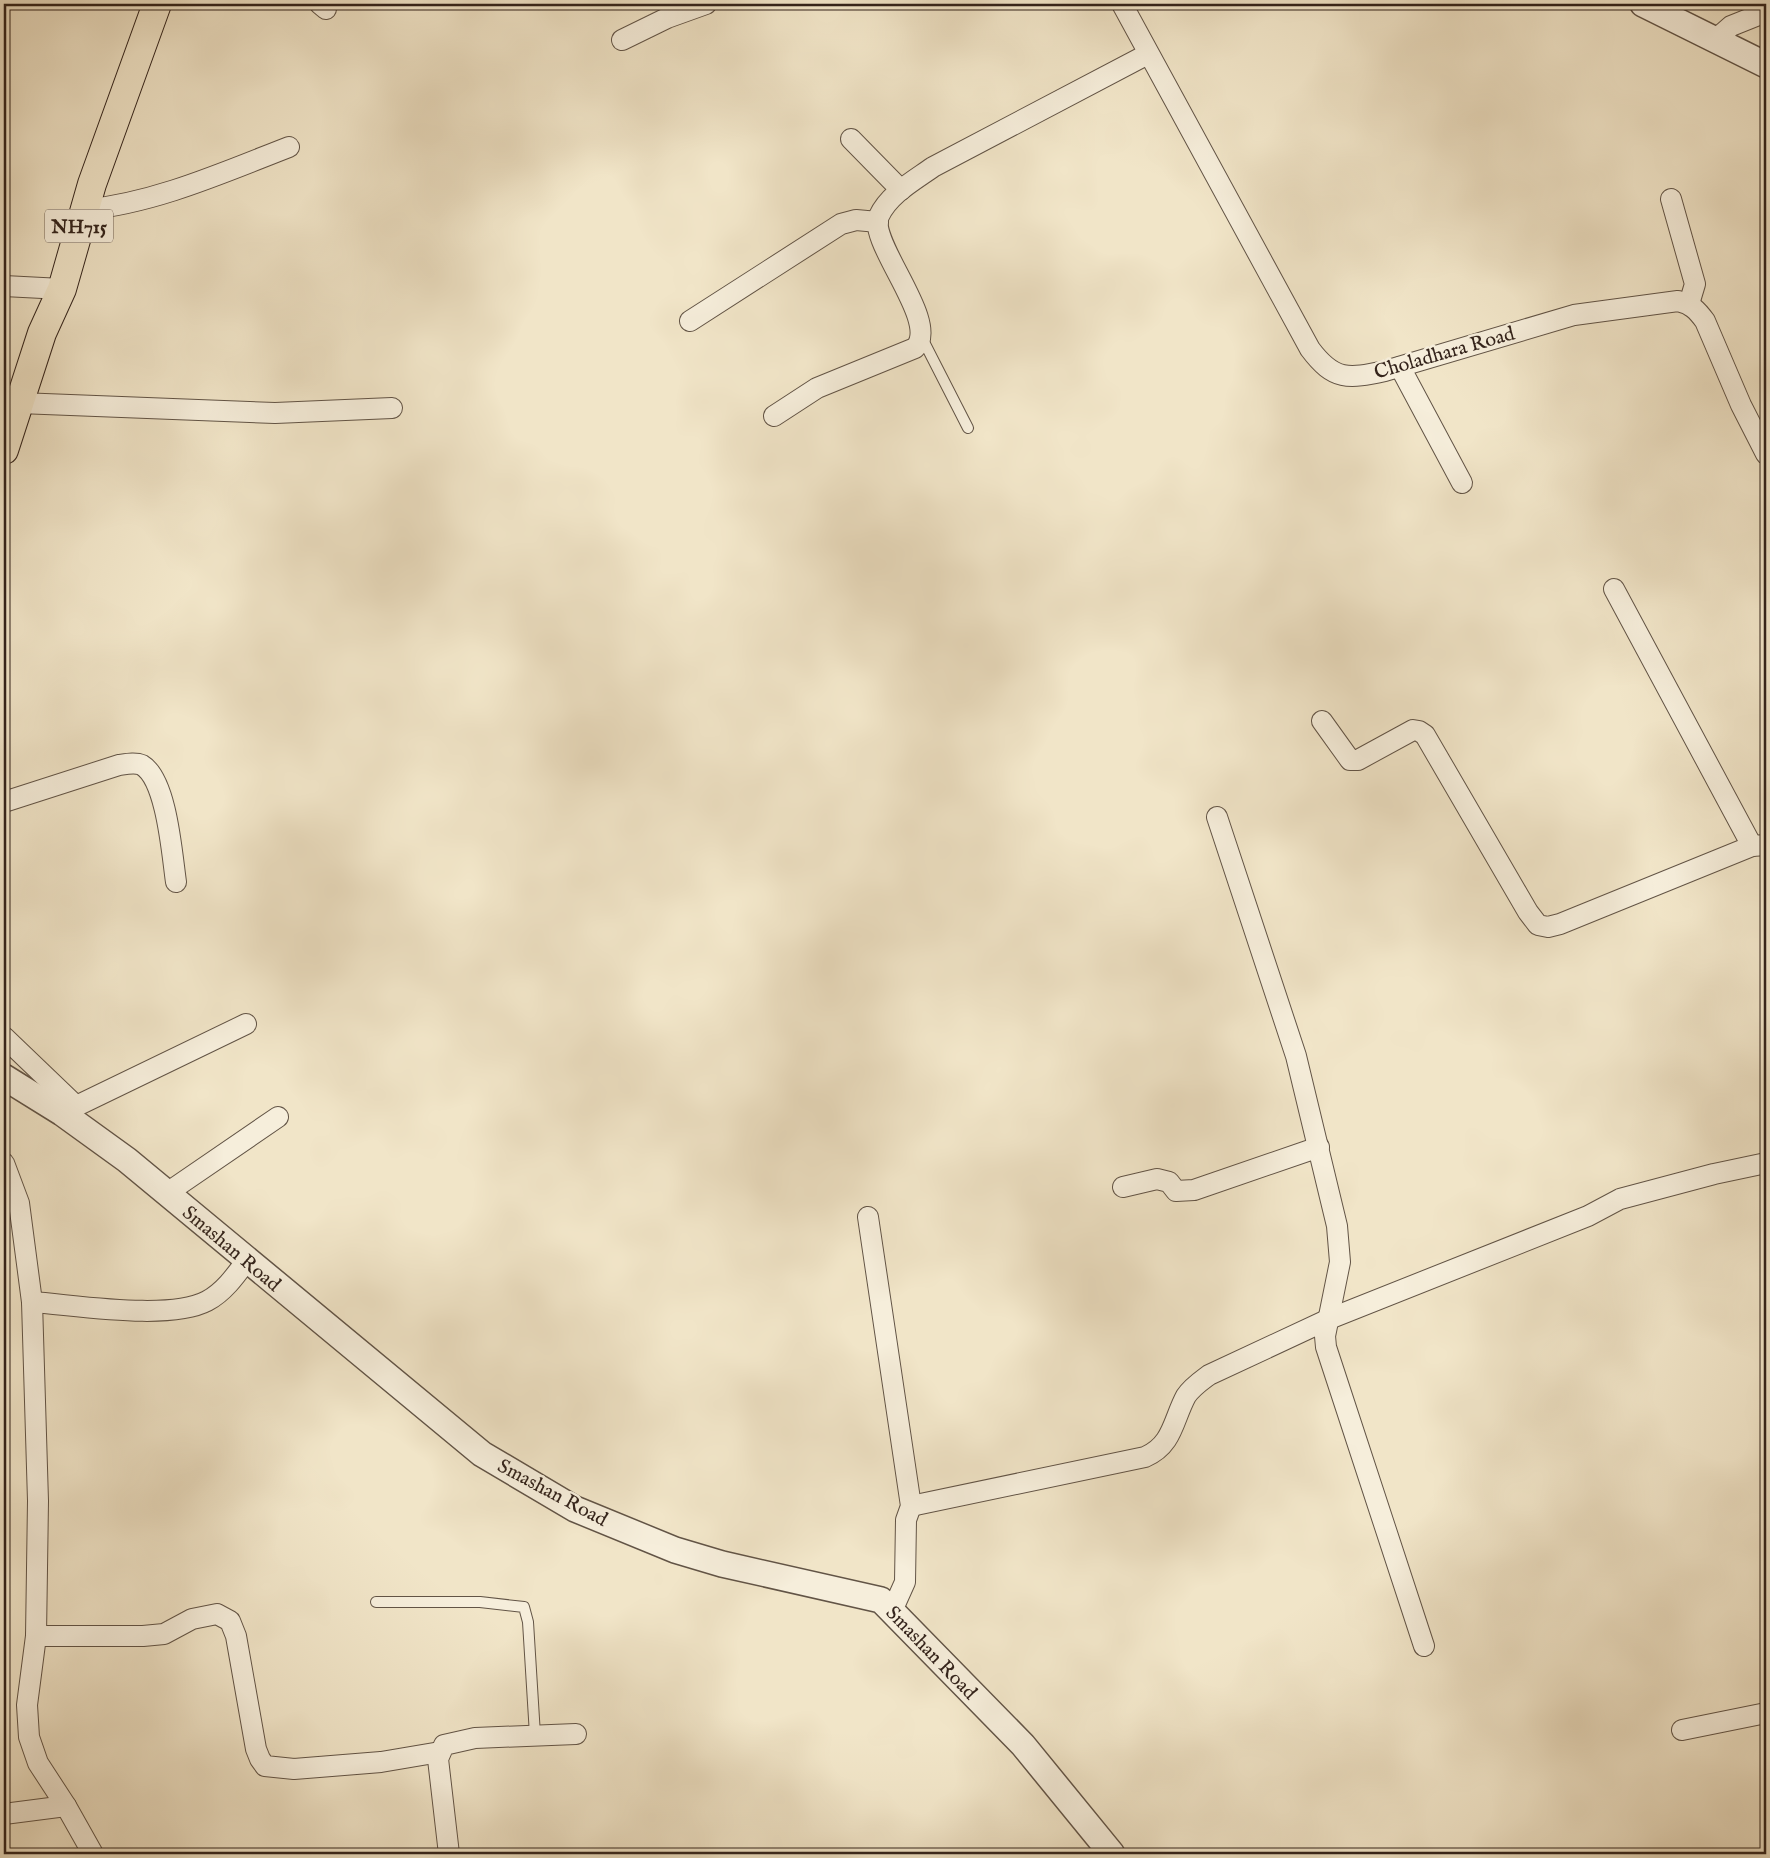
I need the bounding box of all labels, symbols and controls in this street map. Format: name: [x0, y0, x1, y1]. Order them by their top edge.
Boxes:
road number: NH715: [45, 210, 113, 242]
street label: Choladhara Road: [1371, 321, 1518, 385]
street label: Smashan Road: [177, 1201, 286, 1298]
street label: Smashan Road: [493, 1454, 612, 1533]
street label: Smashan Road: [880, 1601, 982, 1705]

